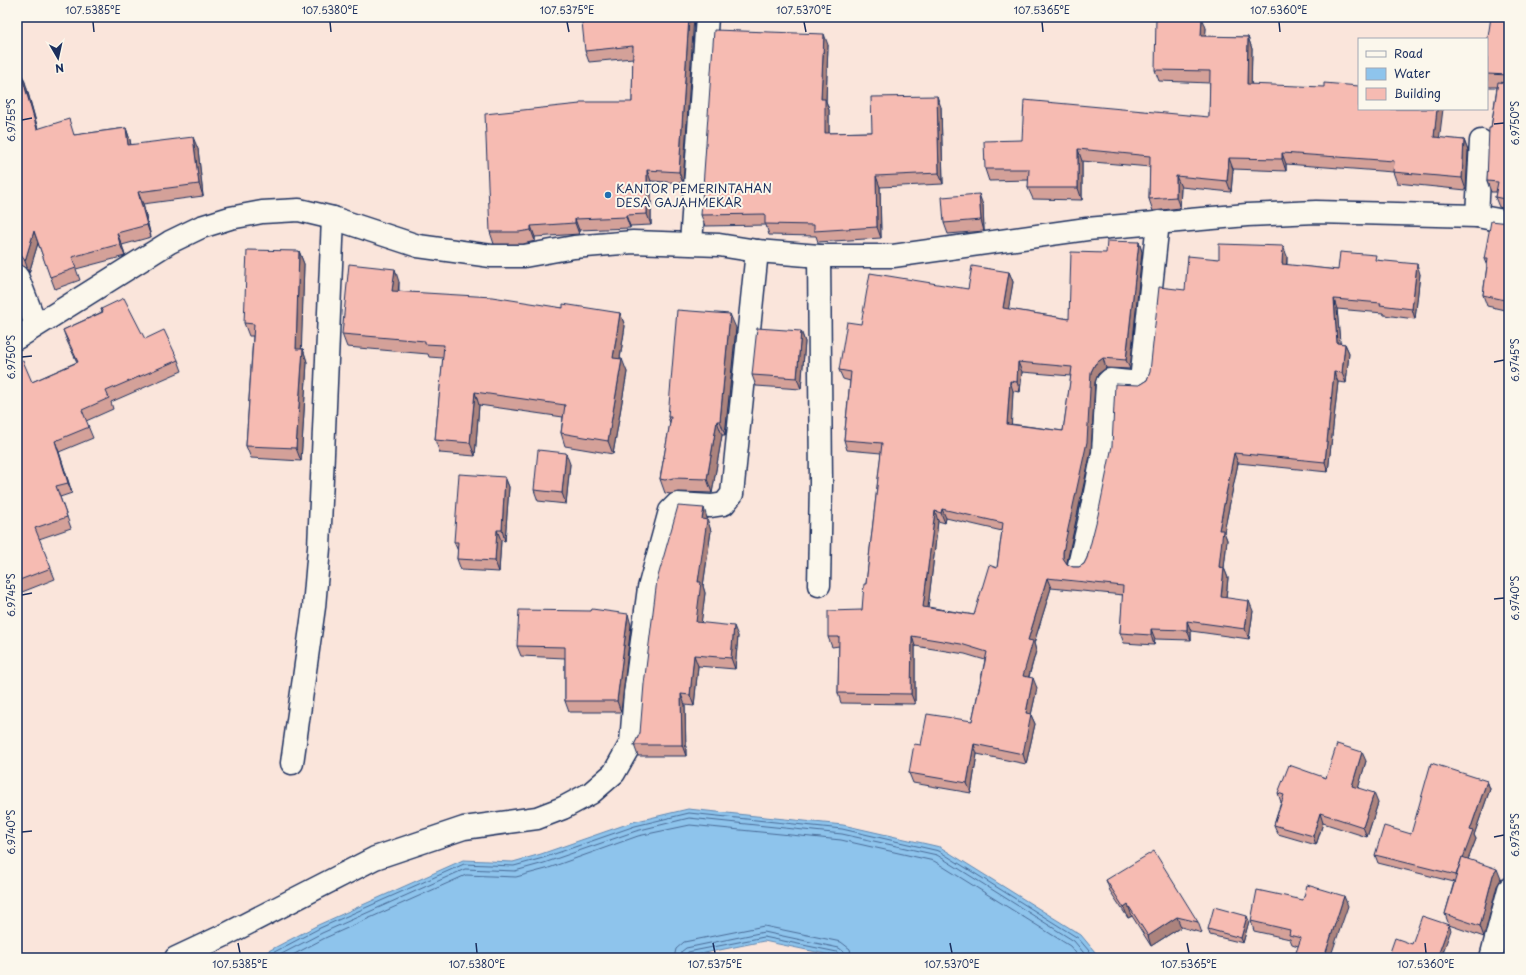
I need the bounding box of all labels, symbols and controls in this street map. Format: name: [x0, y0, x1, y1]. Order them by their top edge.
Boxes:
text: 107.5385°E: [65, 2, 121, 17]
text: 107.5380°E: [302, 2, 358, 17]
text: 107.5375°E: [540, 2, 594, 17]
text: 107.5370°E: [776, 2, 832, 17]
text: 107.5365°E: [1014, 2, 1070, 17]
text: 107.5360°E: [1250, 2, 1308, 17]
north arrow: [38, 38, 78, 78]
legend: [1358, 38, 1488, 110]
text: Road: [1394, 44, 1423, 62]
text: N: [54, 59, 65, 77]
text: Water: [1394, 64, 1431, 82]
text: Building: [1394, 84, 1441, 102]
text: 6.9755°S: [3, 98, 18, 142]
text: 6.9750°S: [1507, 101, 1522, 145]
place label: KANTOR PEMERINTAHAN DESA GAJAHMEKAR: [616, 179, 772, 211]
marker: KANTOR PEMERINTAHAN DESA GAJAHMEKAR: [603, 190, 613, 200]
text: 6.9750°S: [3, 335, 18, 379]
text: 6.9745°S: [1507, 338, 1522, 382]
text: 6.9745°S: [3, 573, 18, 617]
text: 6.9740°S: [1507, 576, 1522, 620]
text: 6.9740°S: [3, 810, 18, 854]
text: 6.9735°S: [1507, 813, 1522, 857]
text: 107.5385°E: [212, 956, 268, 971]
text: 107.5380°E: [449, 956, 505, 971]
text: 107.5375°E: [688, 956, 742, 971]
text: 107.5370°E: [924, 956, 980, 971]
text: 107.5365°E: [1161, 956, 1217, 971]
text: 107.5360°E: [1397, 956, 1455, 971]

